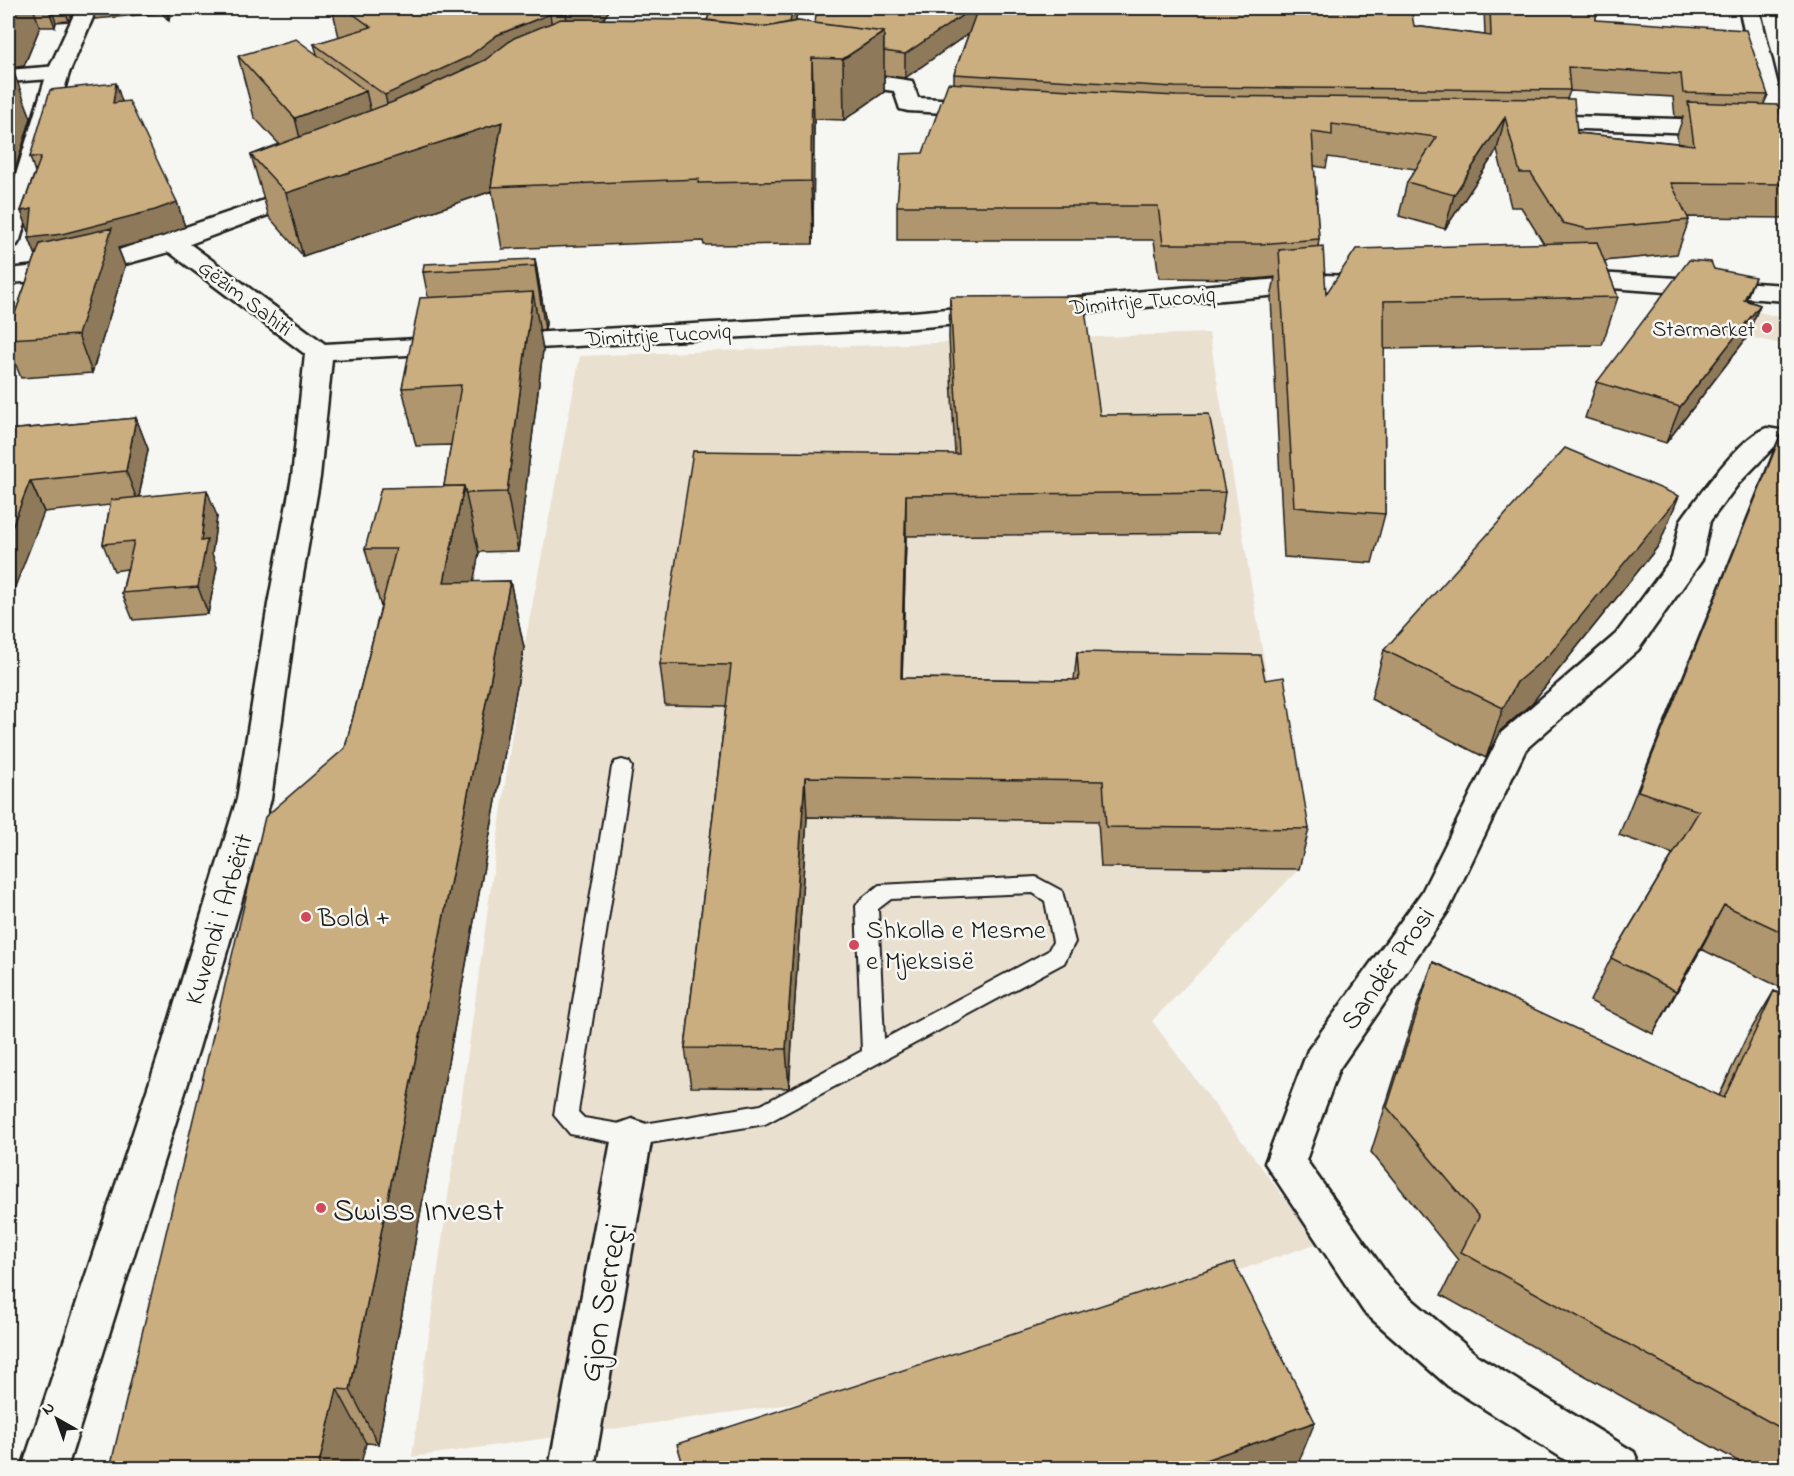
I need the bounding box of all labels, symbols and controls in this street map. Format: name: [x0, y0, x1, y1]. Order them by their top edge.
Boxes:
street label: Gëzim Sahiti: [190, 253, 298, 346]
street label: Dimitrije Tucoviq: [1067, 281, 1216, 325]
place label: Starmarket: [1652, 315, 1756, 347]
street label: Dimitrije Tucoviq: [584, 317, 732, 357]
marker: Starmarket: [1760, 321, 1774, 335]
street label: Kuvendi i Arbërit: [176, 829, 265, 1010]
place label: Bold +: [317, 900, 390, 939]
street label: Sandër Prosi: [1332, 900, 1446, 1039]
marker: Bold +: [299, 910, 313, 924]
place label: Shkolla e Mesme e Mjeksisë: [866, 912, 1047, 982]
marker: Shkolla e Mesme e Mjeksisë: [847, 938, 861, 952]
place label: Swiss Invest: [333, 1188, 504, 1236]
marker: Swiss Invest: [314, 1201, 328, 1215]
street label: Gjon Serreçi: [567, 1219, 643, 1386]
north arrow: [27, 1389, 87, 1449]
text: N: [37, 1396, 61, 1422]

